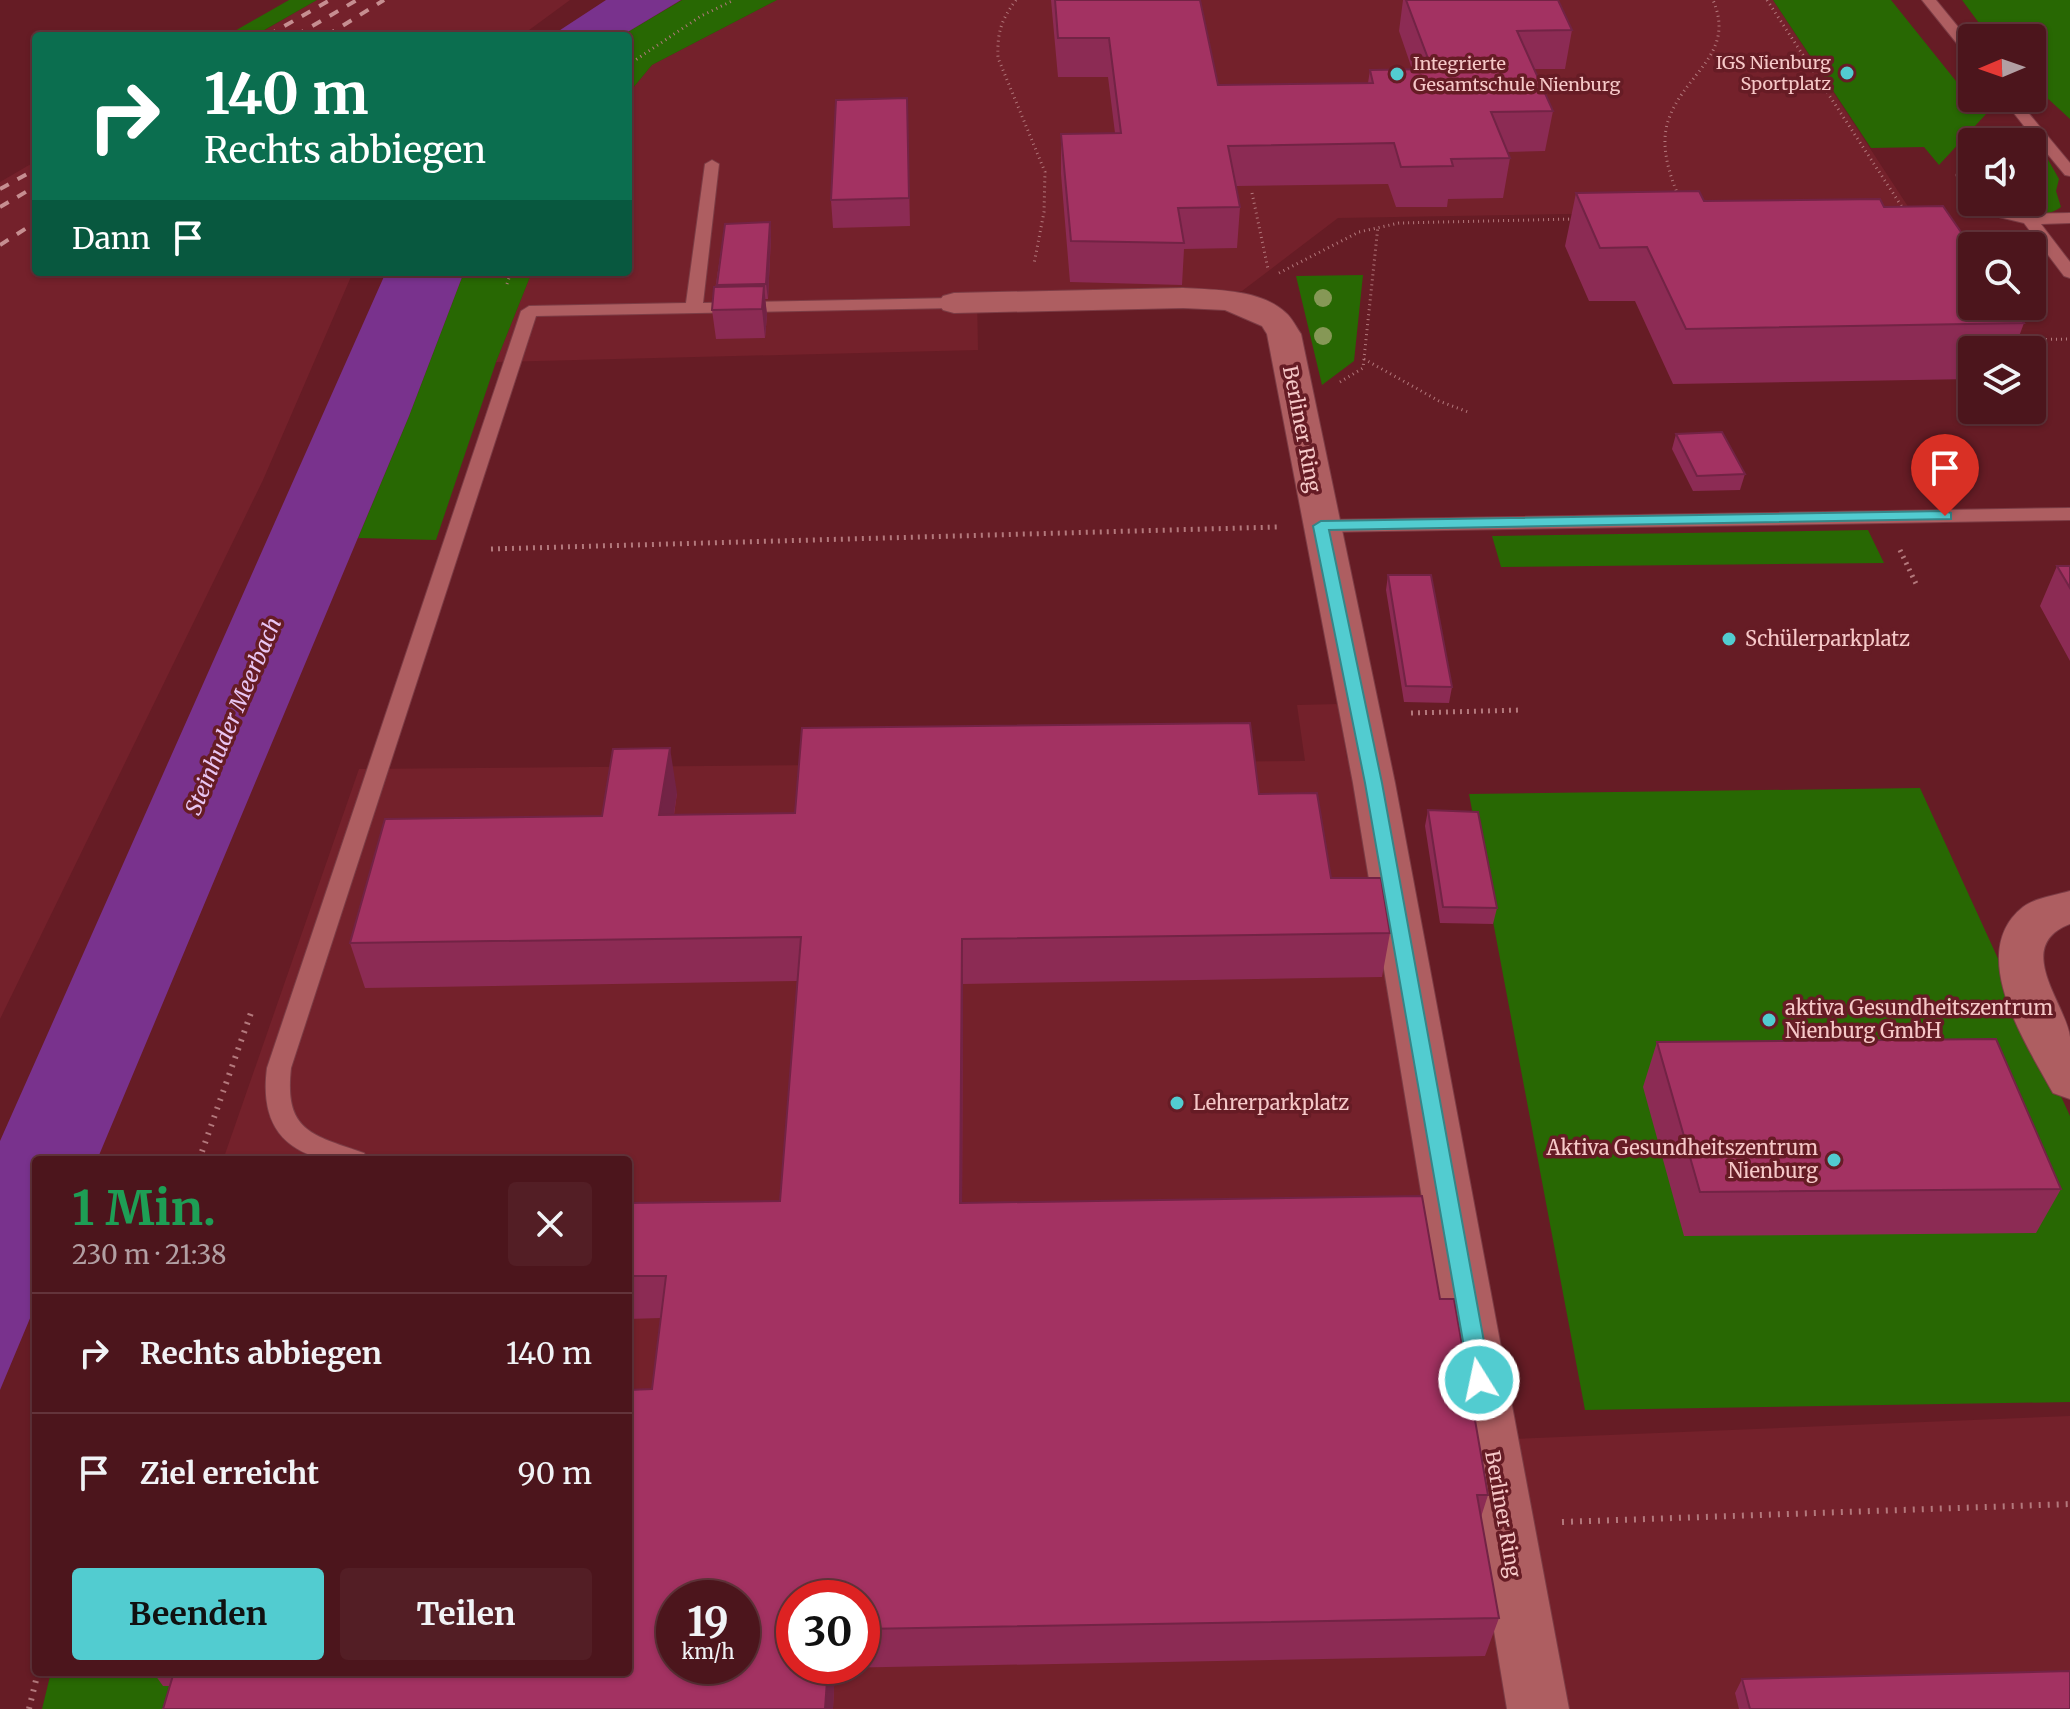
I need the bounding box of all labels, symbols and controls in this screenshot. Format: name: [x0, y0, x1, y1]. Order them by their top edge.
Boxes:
north arrow: [1958, 24, 2046, 112]
map controls: [1958, 24, 2046, 424]
place label: IGS Nienburg Sportplatz: [1716, 51, 1831, 95]
place label: Integrierte Gesamtschule Nienburg: [1413, 52, 1620, 96]
text: 140 m: [204, 59, 369, 129]
icon: right: [72, 64, 176, 168]
marker: IGS Nienburg Sportplatz: [1838, 64, 1856, 82]
marker: Integrierte Gesamtschule Nienburg: [1388, 65, 1406, 83]
text: Rechts abbiegen: [204, 128, 486, 173]
button: sound: [1958, 128, 2046, 216]
icon: arrive: [166, 216, 210, 260]
text: Dann: [72, 219, 150, 257]
button: search: [1958, 232, 2046, 320]
button: layers: [1958, 336, 2046, 424]
street label: Berliner Ring: [1278, 363, 1327, 494]
pin: [1911, 434, 1979, 516]
icon: arrive: [1923, 446, 1967, 490]
water label: Steinhuder Meerbach: [179, 613, 287, 819]
place label: Schülerparkplatz: [1745, 626, 1910, 651]
marker: Schülerparkplatz: [1720, 630, 1738, 648]
place label: aktiva Gesundheitszentrum Nienburg GmbH: [1785, 995, 2053, 1043]
marker: aktiva Gesundheitszentrum Nienburg GmbH: [1760, 1011, 1778, 1029]
place label: Lehrerparkplatz: [1193, 1090, 1349, 1115]
marker: Lehrerparkplatz: [1168, 1094, 1186, 1112]
place label: Aktiva Gesundheitszentrum Nienburg: [1545, 1135, 1818, 1183]
marker: Aktiva Gesundheitszentrum Nienburg: [1825, 1151, 1843, 1169]
text: 1 Min.: [72, 1178, 216, 1238]
button: close: [508, 1182, 592, 1266]
text: 230 m · 21:38: [72, 1238, 227, 1271]
icon: right: [72, 1331, 116, 1375]
text: Rechts abbiegen: [140, 1334, 382, 1372]
text: 140 m: [506, 1334, 592, 1372]
position arrow: [1437, 1338, 1521, 1422]
street label: Berliner Ring: [1480, 1448, 1527, 1579]
icon: arrive: [72, 1451, 116, 1495]
text: Ziel erreicht: [140, 1454, 319, 1492]
text: 90 m: [518, 1454, 592, 1492]
button: Beenden: [72, 1568, 324, 1660]
button: Teilen: [340, 1568, 592, 1660]
speed limit sign: 30: [776, 1580, 880, 1684]
text: 19: [687, 1597, 729, 1647]
text: km/h: [682, 1639, 734, 1664]

